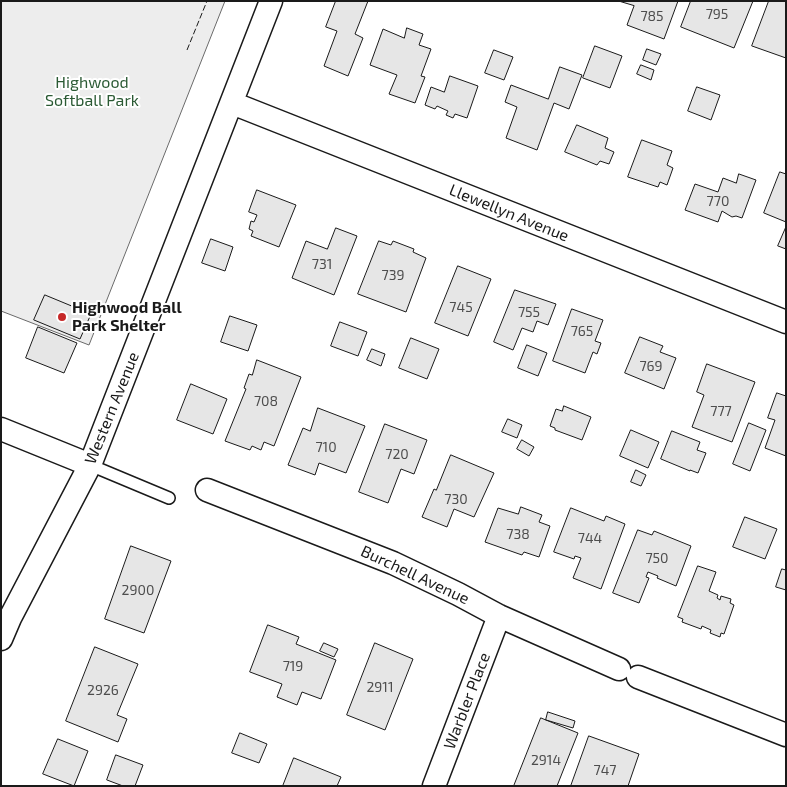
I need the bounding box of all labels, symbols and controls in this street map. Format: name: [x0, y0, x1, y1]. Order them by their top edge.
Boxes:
house number: 795: [706, 6, 728, 22]
house number: 785: [640, 8, 664, 24]
park label: Highwood Softball Park: [45, 73, 139, 111]
street label: Llewellyn Avenue: [446, 180, 572, 246]
house number: 770: [707, 193, 729, 209]
house number: 731: [312, 256, 332, 272]
house number: 739: [382, 267, 404, 283]
place label: Highwood Ball Park Shelter: [72, 298, 182, 336]
house number: 745: [449, 299, 473, 315]
house number: 755: [518, 304, 540, 320]
marker: Highwood Ball Park Shelter: [56, 311, 68, 323]
house number: 765: [571, 323, 593, 339]
street label: Western Avenue: [81, 349, 143, 467]
house number: 769: [639, 358, 663, 374]
house number: 708: [254, 393, 278, 409]
house number: 777: [710, 403, 732, 419]
house number: 710: [315, 439, 337, 455]
house number: 720: [385, 446, 409, 462]
house number: 730: [444, 491, 468, 507]
house number: 738: [506, 526, 530, 542]
house number: 744: [578, 530, 602, 546]
street label: Burchell Avenue: [358, 541, 472, 609]
house number: 750: [645, 550, 669, 566]
house number: 2900: [122, 582, 154, 598]
street label: Warbler Place: [440, 650, 494, 752]
house number: 719: [283, 658, 303, 674]
house number: 2911: [366, 679, 394, 695]
house number: 2926: [87, 682, 119, 698]
house number: 2914: [531, 752, 561, 768]
house number: 747: [594, 762, 616, 778]

